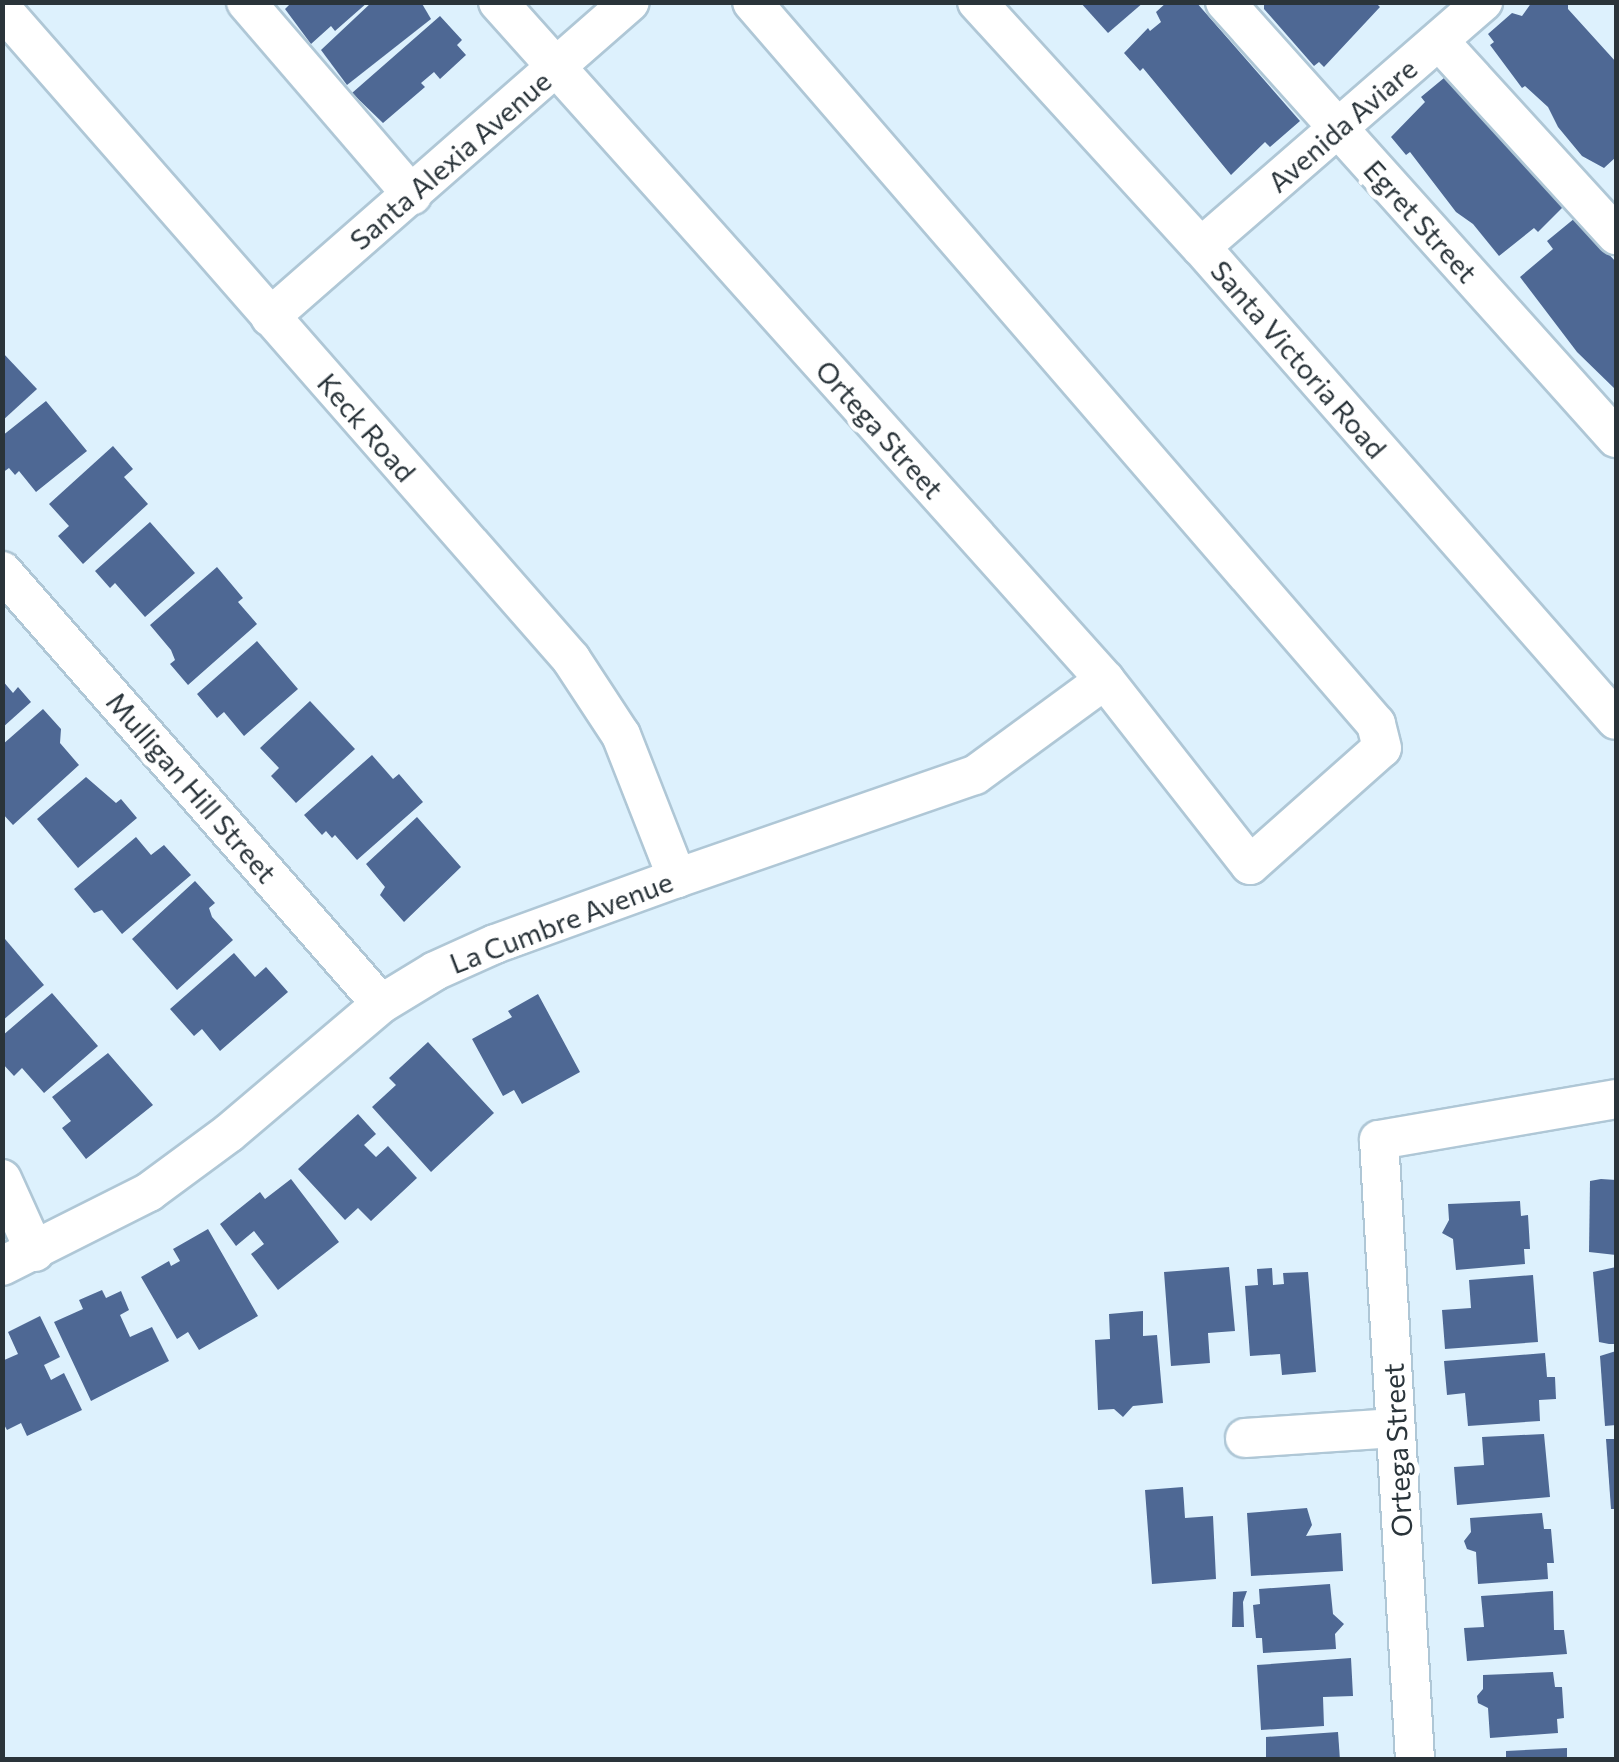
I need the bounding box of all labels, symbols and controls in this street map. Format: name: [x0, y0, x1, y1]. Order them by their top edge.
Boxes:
street label: Avenida Aviare: [1261, 51, 1423, 199]
street label: Santa Alexia Avenue: [343, 64, 557, 256]
street label: Egret Street: [1357, 153, 1485, 289]
street label: Santa Victoria Road: [1204, 253, 1394, 465]
street label: Ortega Street: [809, 353, 951, 505]
street label: Keck Road: [311, 366, 423, 488]
street label: Mulligan Hill Street: [100, 685, 284, 889]
street label: La Cumbre Avenue: [445, 864, 677, 980]
street label: Ortega Street: [1376, 1362, 1418, 1538]

